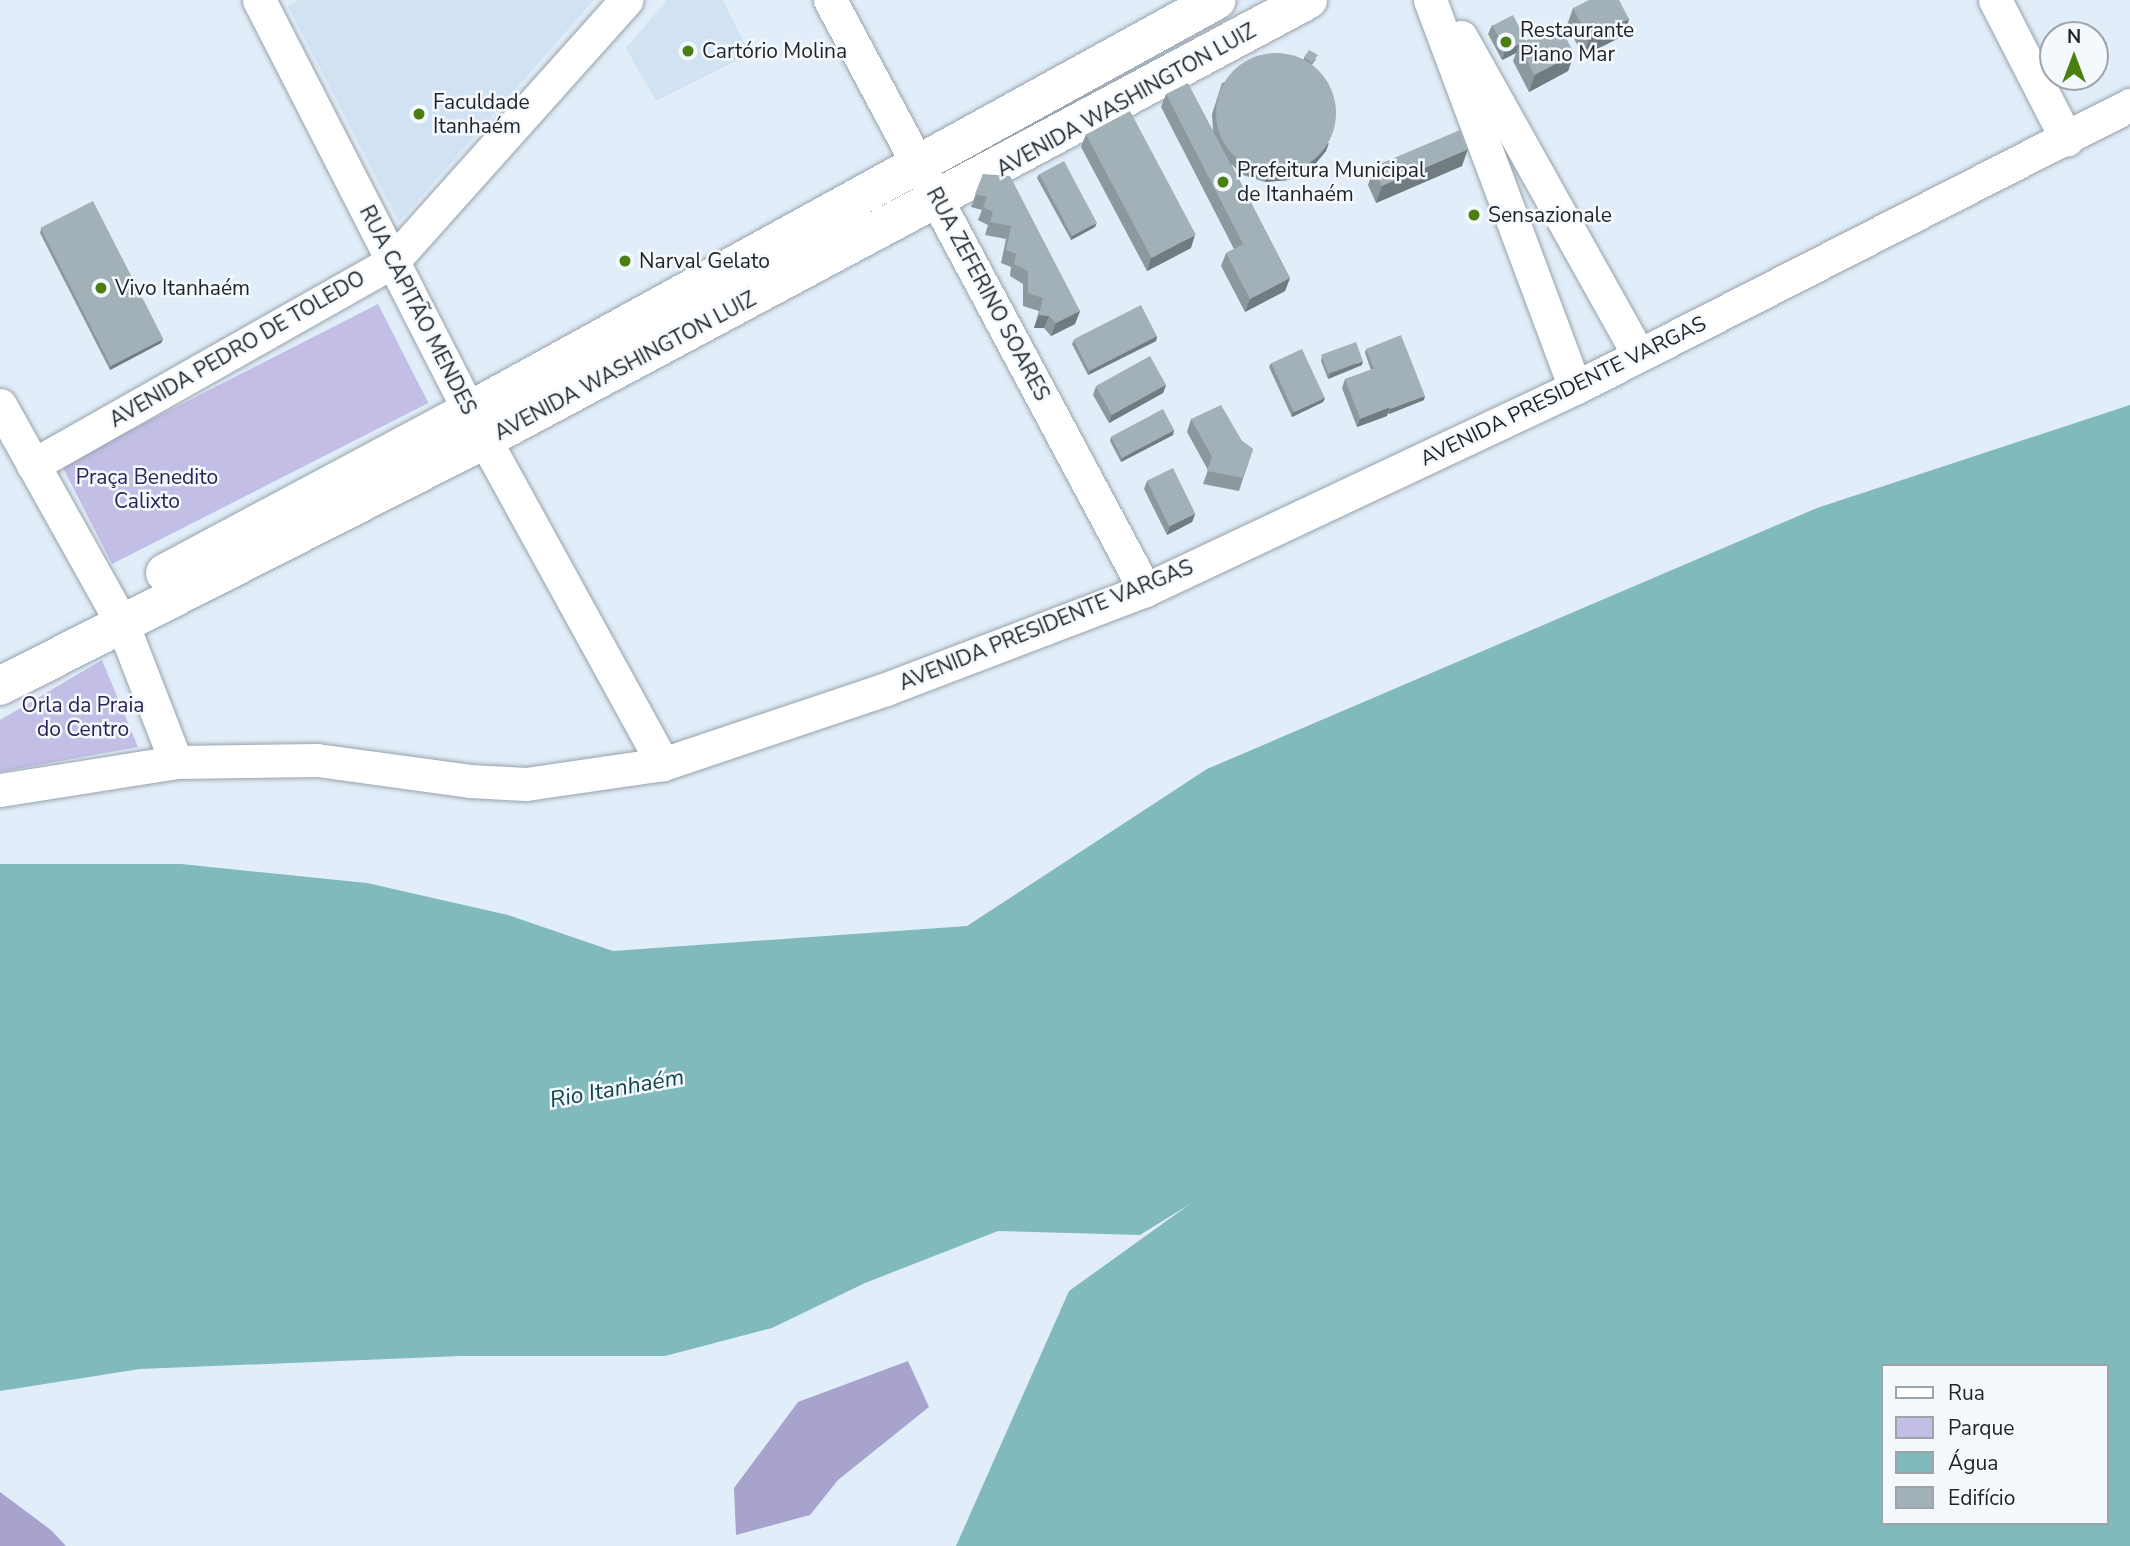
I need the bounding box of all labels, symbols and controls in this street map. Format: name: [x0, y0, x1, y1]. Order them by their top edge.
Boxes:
place label: Restaurante Piano Mar: [1520, 17, 1634, 67]
street label: AVENIDA WASHINGTON LUIZ: [992, 18, 1260, 182]
north arrow: [2039, 21, 2109, 91]
text: N: [2067, 24, 2081, 50]
marker: Restaurante Piano Mar: [1498, 34, 1514, 50]
place label: Cartório Molina: [702, 38, 847, 64]
marker: Cartório Molina: [680, 43, 696, 59]
place label: Faculdade Itanhaém: [433, 89, 530, 139]
marker: Faculdade Itanhaém: [411, 106, 427, 122]
place label: Prefeitura Municipal de Itanhaém: [1237, 157, 1425, 207]
marker: Prefeitura Municipal de Itanhaém: [1215, 174, 1231, 190]
street label: RUA ZEFERINO SOARES: [921, 183, 1055, 405]
street label: RUA CAPITÃO MENDES: [354, 201, 482, 419]
place label: Sensazionale: [1488, 202, 1612, 228]
marker: Sensazionale: [1466, 207, 1482, 223]
place label: Narval Gelato: [639, 248, 770, 274]
marker: Narval Gelato: [617, 253, 633, 269]
street label: AVENIDA PEDRO DE TOLEDO: [105, 265, 369, 433]
place label: Vivo Itanhaém: [115, 275, 250, 301]
marker: Vivo Itanhaém: [93, 280, 109, 296]
street label: AVENIDA WASHINGTON LUIZ: [490, 286, 760, 446]
street label: AVENIDA PRESIDENTE VARGAS: [1416, 311, 1710, 471]
park label: Praça Benedito Calixto: [76, 464, 218, 514]
street label: AVENIDA PRESIDENTE VARGAS: [895, 554, 1197, 696]
park label: Orla da Praia do Centro: [22, 692, 144, 742]
water label: Rio Itanhaém: [548, 1064, 686, 1114]
legend: [1882, 1364, 2109, 1525]
text: Rua: [1948, 1379, 1985, 1407]
text: Parque: [1948, 1414, 2015, 1442]
text: Água: [1948, 1449, 1998, 1477]
text: Edifício: [1948, 1484, 2015, 1512]

